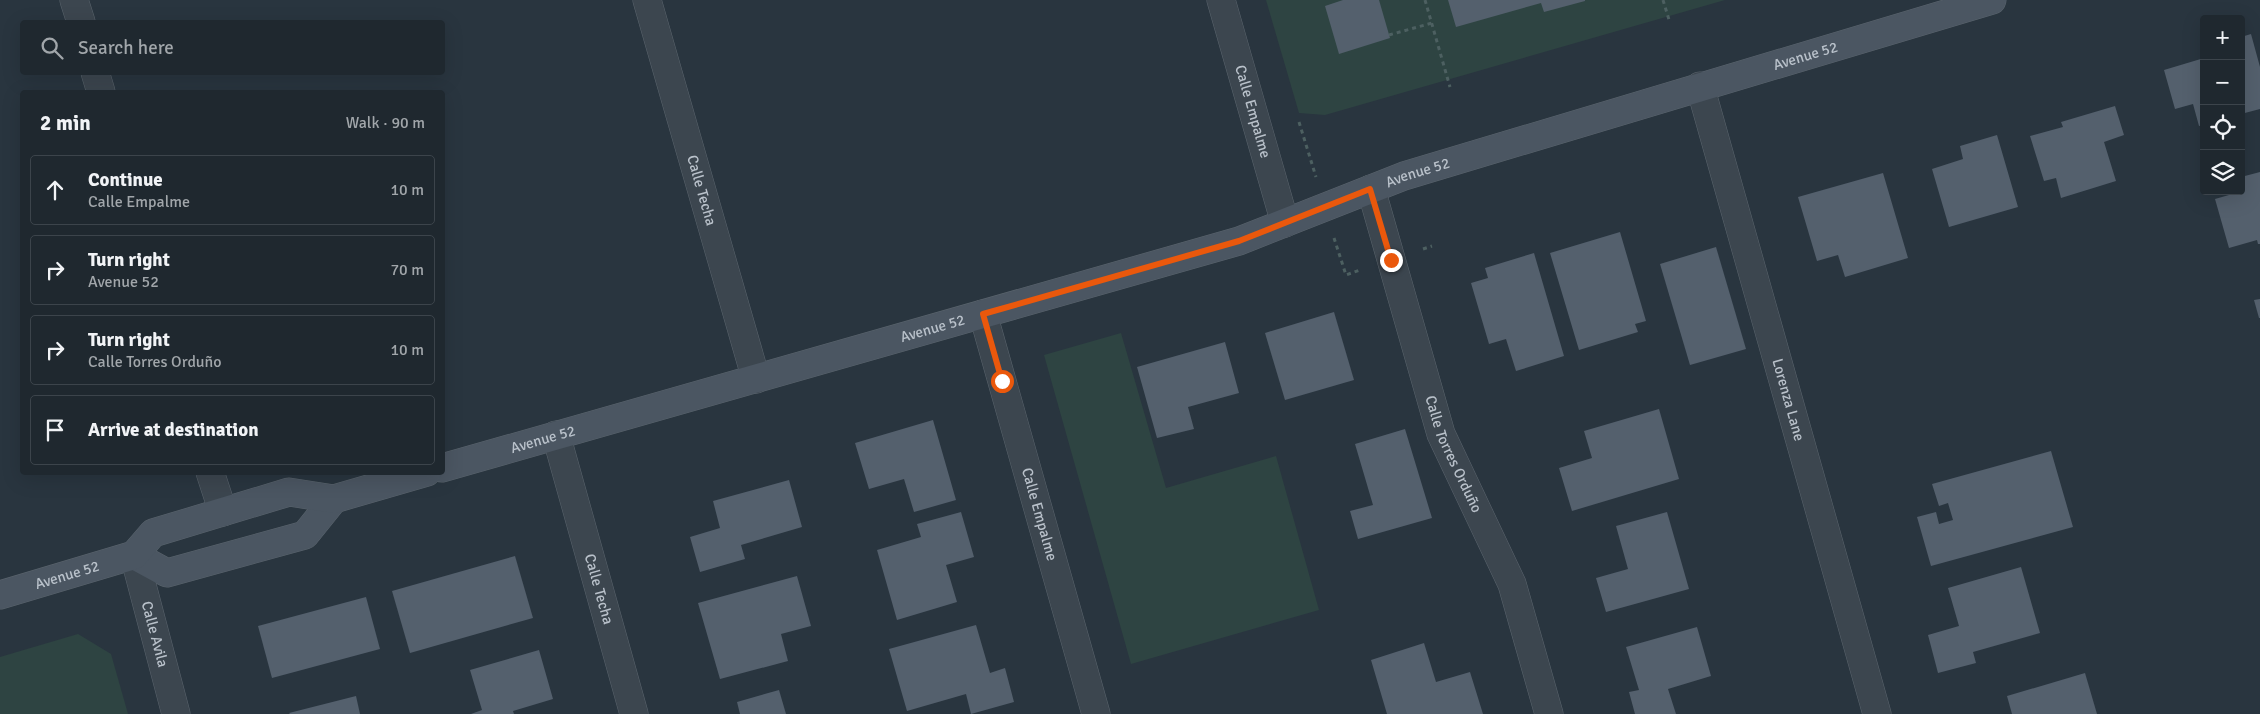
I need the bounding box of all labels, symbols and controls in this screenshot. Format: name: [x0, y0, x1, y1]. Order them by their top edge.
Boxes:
map controls: [2200, 15, 2245, 195]
button: +: [2200, 15, 2245, 60]
search box: [20, 20, 445, 75]
icon: search: [38, 34, 66, 62]
text: Search here: [78, 36, 174, 60]
street label: Avenue 52: [1771, 38, 1840, 74]
button: −: [2200, 60, 2245, 105]
street label: Calle Empalme: [1231, 63, 1275, 160]
button: locate: [2200, 105, 2245, 150]
text: 2 min: [40, 110, 91, 136]
text: Walk · 90 m: [346, 113, 425, 133]
button: layers: [2200, 150, 2245, 195]
street label: Calle Techa: [683, 153, 720, 228]
street label: Avenue 52: [1383, 154, 1452, 191]
text: Continue: [88, 168, 163, 192]
icon: ahead: [41, 176, 69, 204]
text: 10 m: [390, 180, 424, 200]
text: Calle Empalme: [88, 192, 190, 212]
text: Turn right: [88, 248, 170, 272]
route end: [1380, 249, 1403, 272]
icon: right: [41, 256, 69, 284]
text: 70 m: [390, 260, 424, 280]
text: Avenue 52: [88, 272, 159, 292]
street label: Avenue 52: [898, 311, 967, 346]
text: Turn right: [88, 328, 170, 352]
icon: right: [41, 336, 69, 364]
text: 10 m: [390, 340, 424, 360]
text: Calle Torres Orduño: [88, 352, 222, 372]
street label: Lorenza Lane: [1768, 357, 1809, 443]
route start: [991, 370, 1014, 393]
street label: Calle Torres Orduño: [1421, 394, 1486, 516]
icon: arrive: [41, 416, 69, 444]
text: Arrive at destination: [88, 418, 259, 442]
street label: Avenue 52: [509, 421, 577, 457]
street label: Calle Empalme: [1018, 466, 1061, 563]
street label: Calle Techa: [581, 552, 617, 626]
street label: Avenue 52: [33, 557, 102, 593]
street label: Calle Avila: [138, 599, 172, 669]

